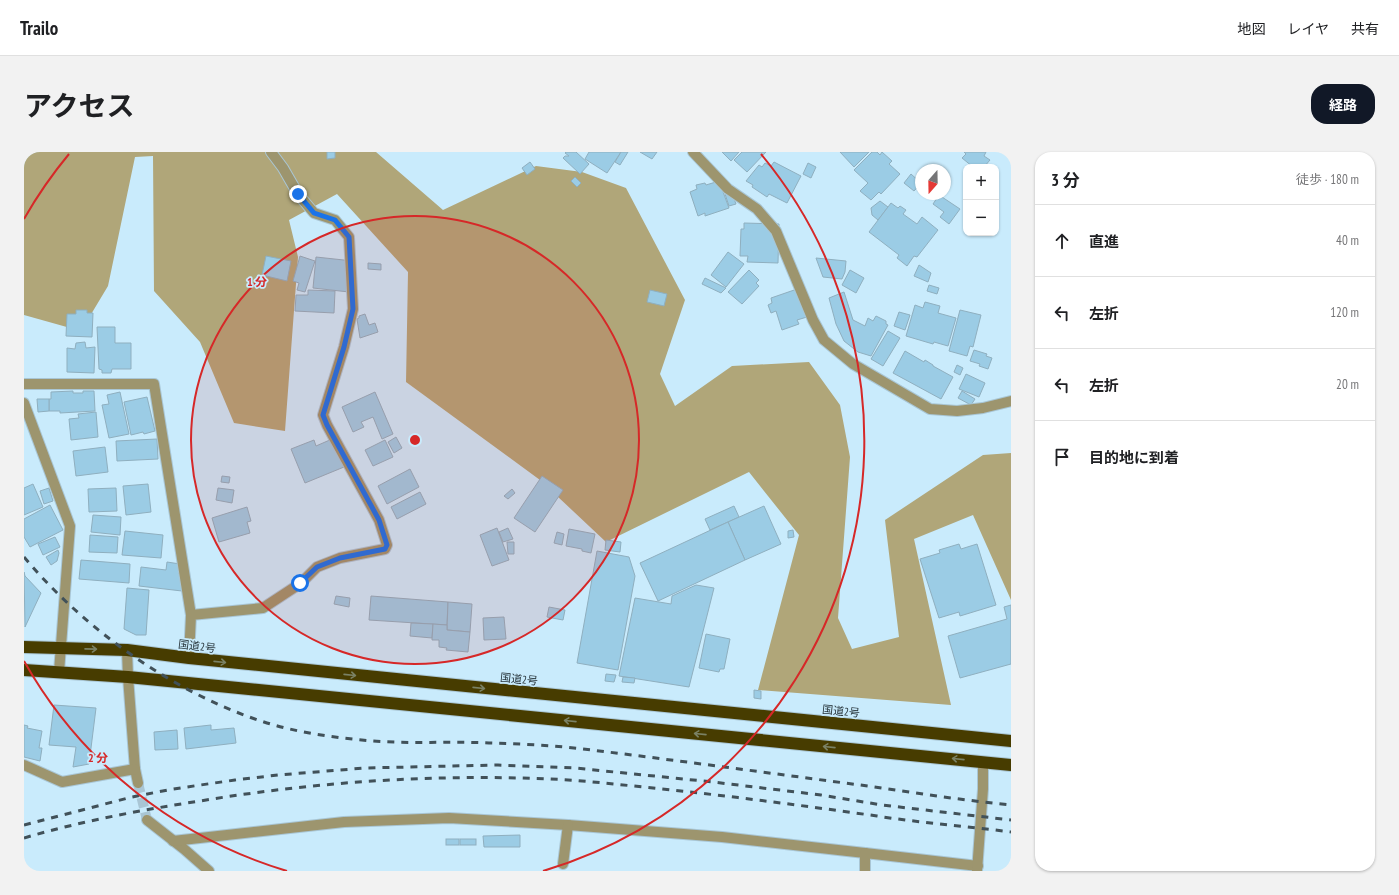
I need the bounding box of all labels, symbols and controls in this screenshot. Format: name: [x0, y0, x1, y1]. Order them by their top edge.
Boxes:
text: Trailo: [20, 16, 58, 40]
text: 地図: [1237, 20, 1265, 38]
text: レイヤ: [1287, 20, 1329, 38]
text: 共有: [1351, 20, 1379, 38]
button: 経路: [1311, 84, 1375, 124]
text: アクセス: [24, 87, 135, 124]
north arrow: [915, 164, 951, 200]
map controls: [963, 164, 999, 236]
button: +: [963, 164, 999, 200]
text: 3 分: [1051, 169, 1080, 191]
text: 徒歩 · 180 m: [1296, 171, 1359, 188]
route end: [289, 185, 307, 203]
button: −: [963, 200, 999, 236]
icon: ahead: [1051, 230, 1073, 252]
text: 直進: [1089, 232, 1119, 251]
text: 40 m: [1336, 232, 1359, 249]
text: 1 分: [247, 274, 267, 289]
icon: left: [1051, 302, 1073, 324]
text: 左折: [1089, 304, 1119, 323]
text: 120 m: [1330, 304, 1359, 321]
icon: left: [1051, 374, 1073, 396]
text: 左折: [1089, 376, 1119, 395]
text: 20 m: [1336, 376, 1359, 393]
centre of rings: [408, 433, 422, 447]
icon: arrive: [1051, 446, 1073, 468]
text: 目的地に到着: [1089, 448, 1179, 467]
route start: [291, 574, 309, 592]
street label: 国道2号: [177, 637, 217, 655]
one-way arrow: [84, 646, 97, 653]
one-way arrow: [213, 658, 226, 665]
street label: 国道2号: [499, 670, 539, 688]
one-way arrow: [343, 671, 356, 678]
one-way arrow: [472, 684, 485, 691]
street label: 国道2号: [821, 702, 861, 720]
one-way arrow: [564, 717, 577, 724]
one-way arrow: [693, 730, 706, 737]
one-way arrow: [823, 743, 836, 750]
text: 2 分: [88, 750, 108, 765]
one-way arrow: [952, 756, 965, 763]

